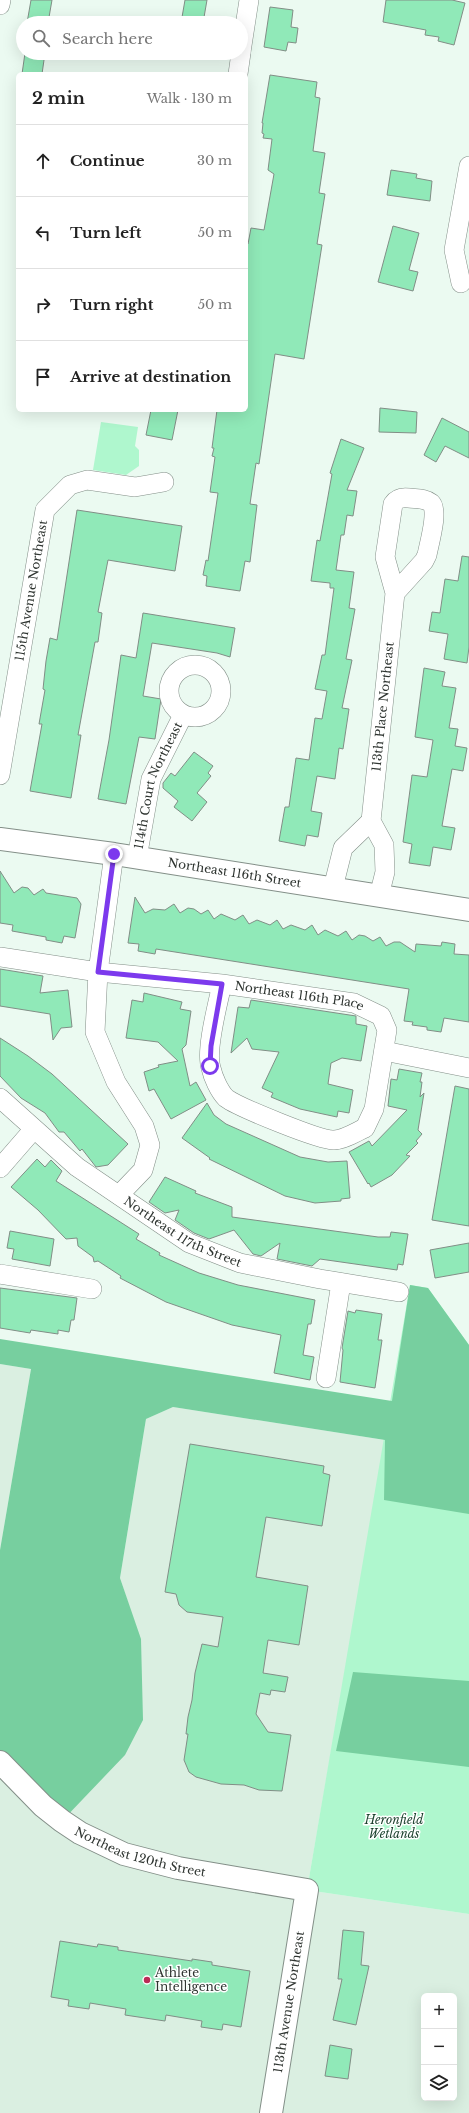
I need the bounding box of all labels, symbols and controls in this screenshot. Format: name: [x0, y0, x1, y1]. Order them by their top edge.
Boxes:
search box: [16, 16, 248, 60]
icon: search: [30, 27, 52, 49]
text: Search here: [62, 29, 153, 48]
text: 2 min: [32, 88, 85, 109]
text: Walk · 130 m: [147, 90, 232, 107]
icon: ahead: [32, 150, 54, 172]
text: Continue: [70, 151, 145, 170]
text: 30 m: [197, 152, 232, 169]
icon: left: [32, 222, 54, 244]
text: Turn left: [70, 223, 141, 242]
text: 50 m: [198, 224, 232, 241]
icon: right: [32, 294, 54, 316]
text: Turn right: [70, 295, 153, 314]
text: 50 m: [198, 296, 232, 313]
icon: arrive: [32, 366, 54, 388]
text: Arrive at destination: [70, 367, 231, 386]
street label: 115th Avenue Northeast: [11, 518, 50, 662]
street label: 113th Place Northeast: [368, 641, 397, 772]
street label: 114th Court Northeast: [131, 719, 185, 850]
route end: [105, 845, 123, 863]
street label: Northeast 116th Street: [167, 855, 303, 890]
street label: Northeast 116th Place: [234, 978, 367, 1014]
route start: [201, 1057, 219, 1075]
street label: Northeast 117th Street: [121, 1193, 244, 1270]
park label: Heronfield Wetlands: [364, 1812, 424, 1841]
street label: Northeast 120th Street: [72, 1824, 207, 1880]
street label: 113th Avenue Northeast: [270, 1930, 307, 2074]
place label: Athlete Intelligence: [154, 1965, 227, 1994]
marker: Athlete Intelligence: [142, 1975, 152, 1985]
map controls: [421, 1993, 457, 2101]
button: +: [421, 1993, 457, 2029]
button: −: [421, 2029, 457, 2065]
button: layers: [421, 2065, 457, 2101]

